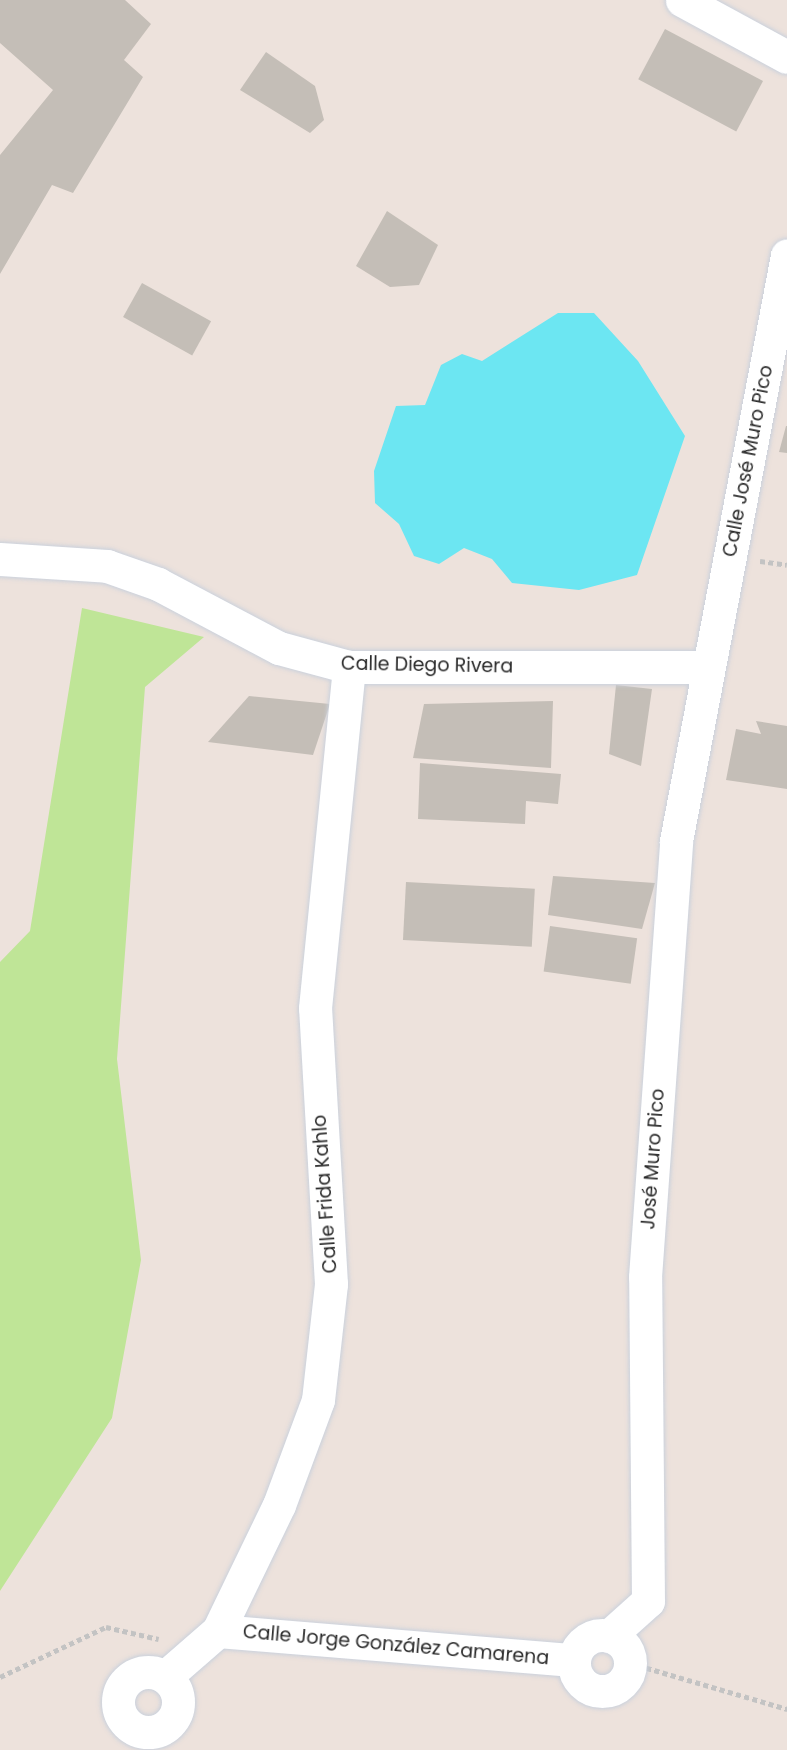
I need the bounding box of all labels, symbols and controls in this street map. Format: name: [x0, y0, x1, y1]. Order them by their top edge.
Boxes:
street label: Calle José Muro Pico: [718, 363, 778, 559]
street label: Calle Diego Rivera: [341, 652, 513, 678]
street label: José Muro Pico: [637, 1088, 669, 1230]
street label: Calle Frida Kahlo: [308, 1114, 342, 1274]
street label: Calle Jorge González Camarena: [242, 1620, 550, 1670]

